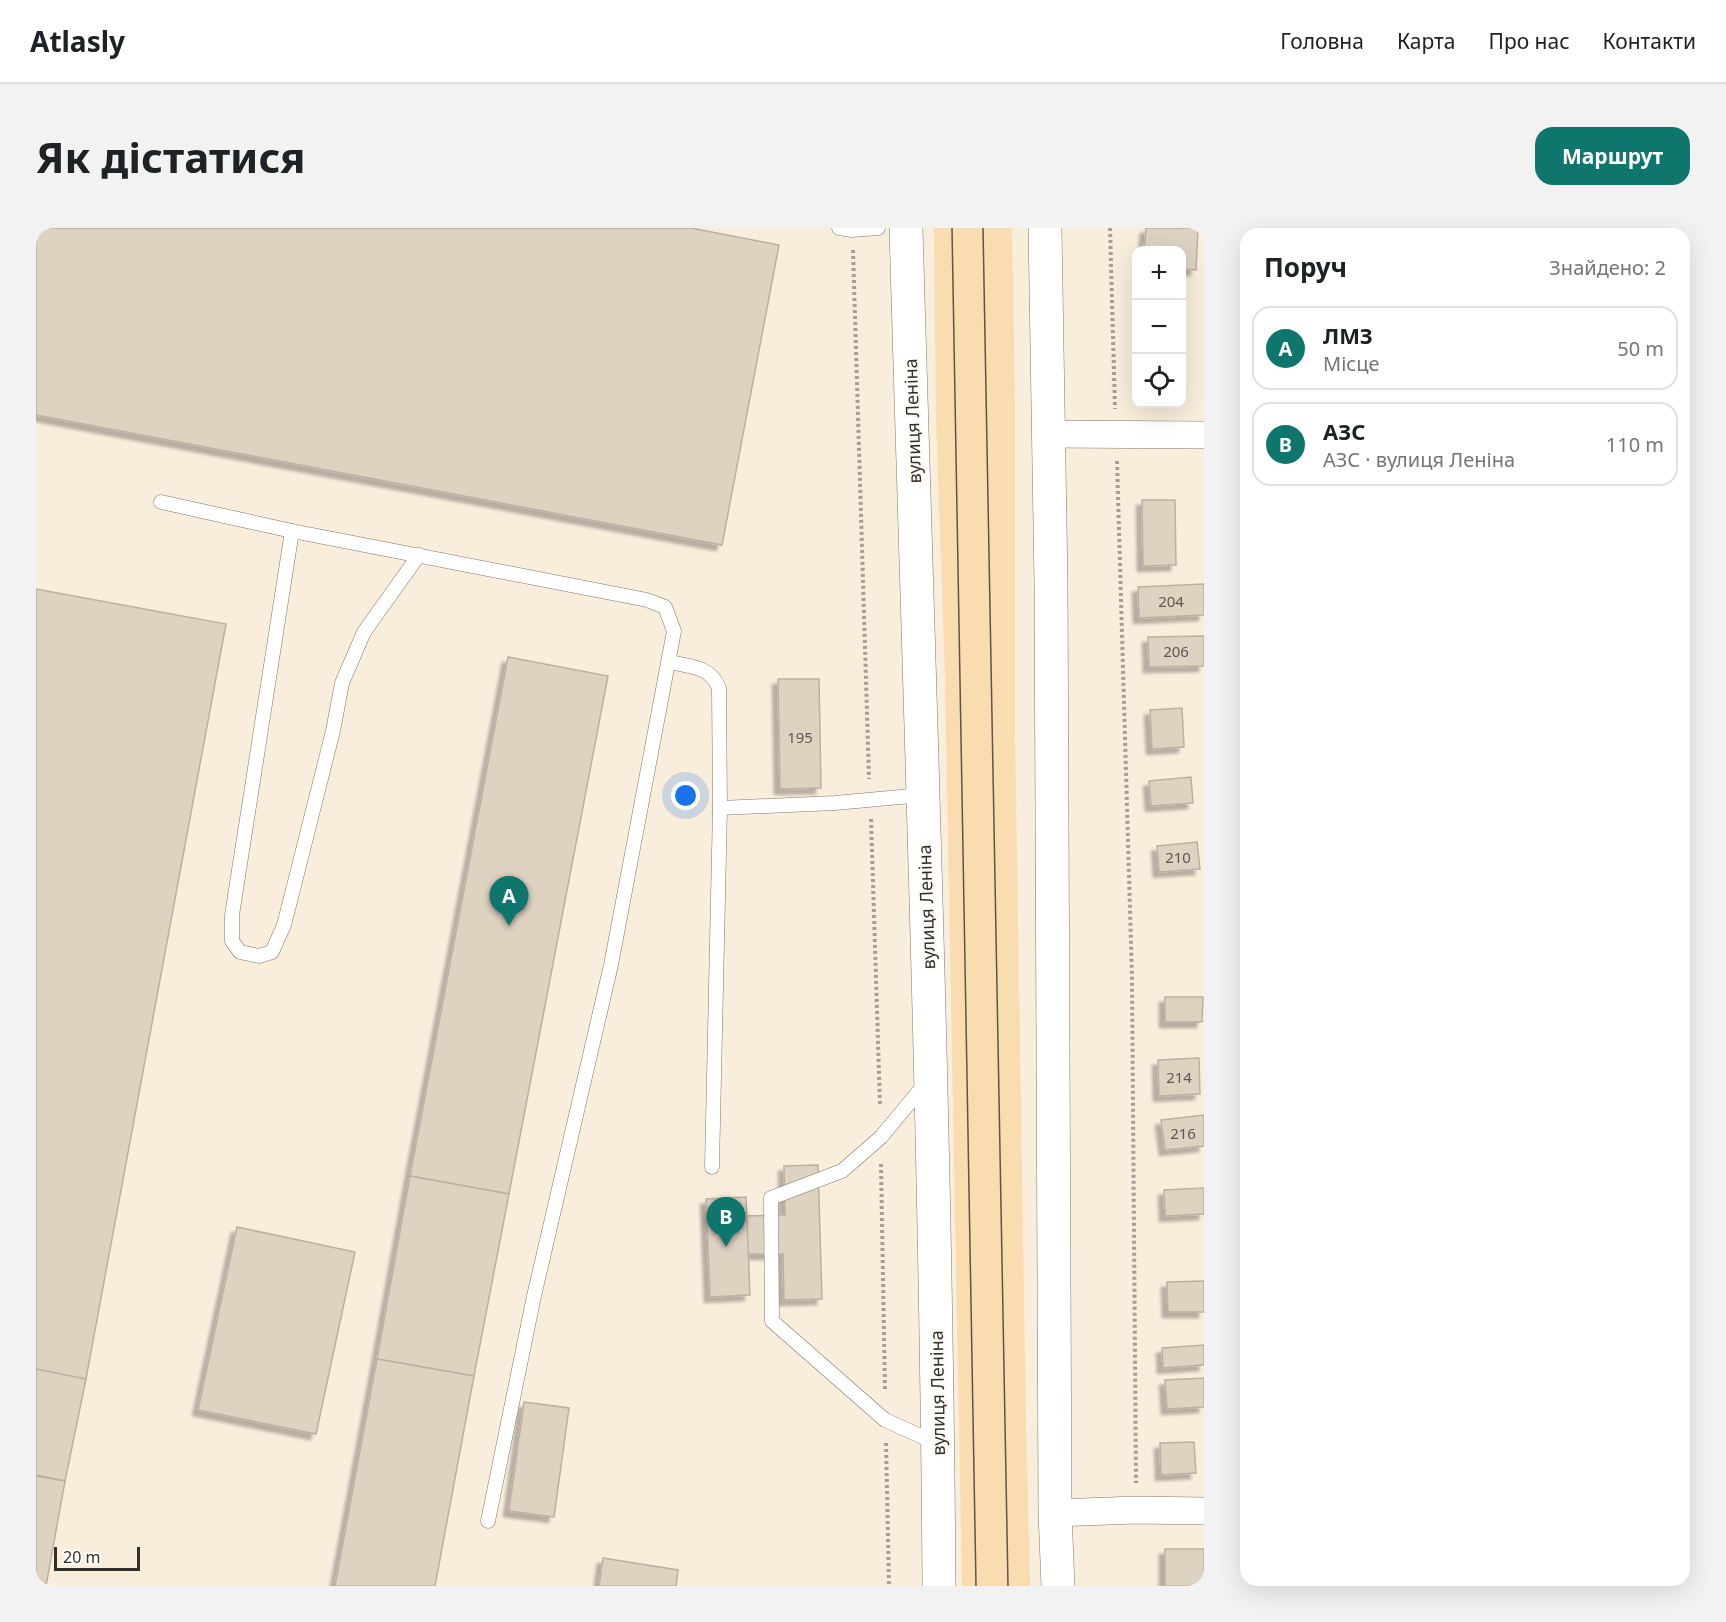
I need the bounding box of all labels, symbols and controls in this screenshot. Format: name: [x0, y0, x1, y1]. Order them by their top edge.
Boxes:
text: Atlasly: [30, 22, 125, 60]
text: Головна: [1280, 27, 1364, 55]
text: Карта: [1397, 27, 1455, 55]
text: Про нас: [1488, 27, 1570, 55]
text: Контакти: [1603, 27, 1696, 55]
button: Маршрут: [1535, 127, 1690, 185]
text: Як дістатися: [36, 128, 305, 185]
map controls: [1132, 246, 1186, 408]
button: +: [1132, 246, 1186, 300]
text: Поруч: [1264, 249, 1347, 285]
text: Знайдено: 2: [1549, 254, 1666, 281]
button: −: [1132, 300, 1186, 354]
text: ЛМЗ: [1323, 320, 1373, 350]
text: A: [1279, 335, 1292, 362]
text: 50 m: [1617, 335, 1664, 362]
text: Місце: [1323, 350, 1379, 377]
button: locate: [1132, 354, 1186, 408]
street label: вулиця Леніна: [898, 358, 926, 484]
text: АЗС: [1323, 416, 1365, 446]
text: B: [1279, 431, 1292, 458]
text: 110 m: [1606, 431, 1664, 458]
text: АЗС · вулиця Леніна: [1323, 446, 1515, 473]
house number: 204: [1158, 591, 1184, 611]
house number: 206: [1163, 641, 1189, 661]
house number: 195: [787, 727, 813, 747]
your location: [671, 781, 700, 810]
street label: вулиця Леніна: [912, 844, 940, 970]
house number: 210: [1165, 847, 1191, 867]
pin: A: [490, 876, 528, 926]
house number: 214: [1166, 1067, 1192, 1087]
house number: 216: [1170, 1123, 1196, 1143]
pin: B: [706, 1198, 746, 1247]
street label: вулиця Леніна: [924, 1330, 950, 1456]
scale bar: [54, 1544, 140, 1572]
text: 20 m: [63, 1546, 100, 1568]

